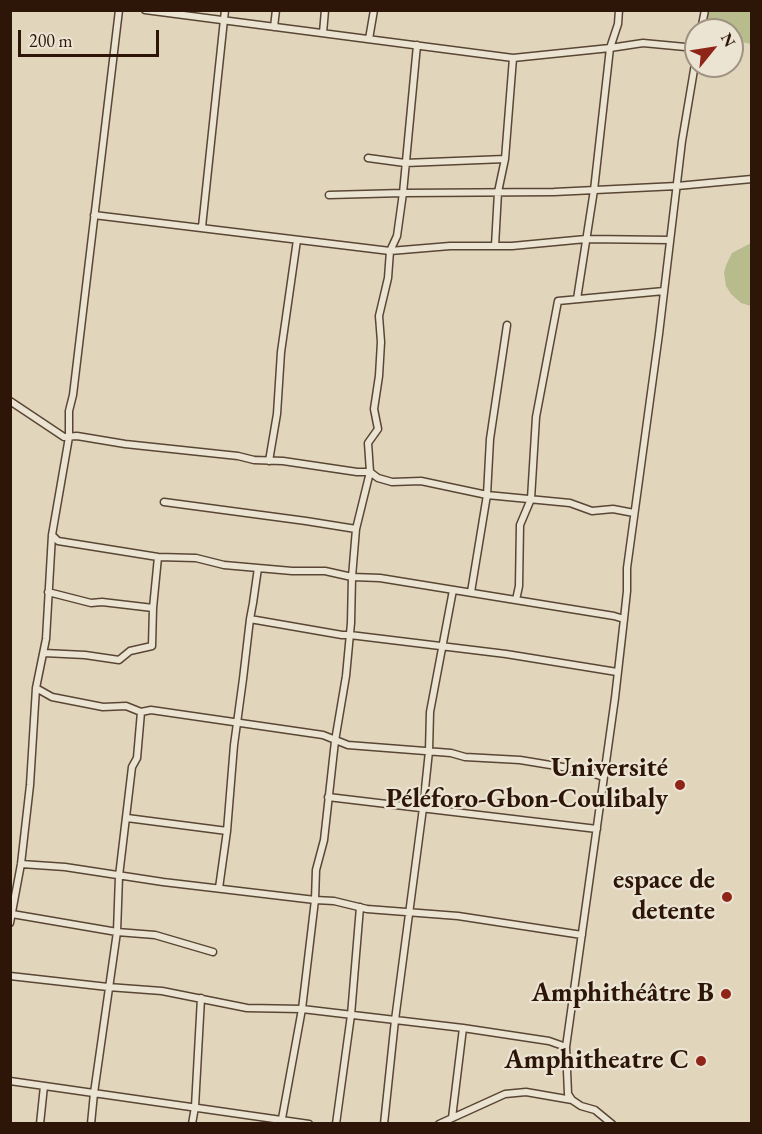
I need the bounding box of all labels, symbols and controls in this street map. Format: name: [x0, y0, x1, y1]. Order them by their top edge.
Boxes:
scale bar: [21, 18, 162, 56]
north arrow: [684, 18, 744, 78]
text: 200 m: [29, 29, 73, 52]
text: N: [716, 29, 741, 51]
place label: Université Péléforo-Gbon-Coulibaly: [386, 753, 668, 816]
marker: Université Péléforo-Gbon-Coulibaly: [673, 778, 687, 792]
place label: espace de detente: [613, 865, 715, 928]
marker: espace de detente: [720, 890, 734, 904]
place label: Amphithéâtre B: [531, 978, 714, 1010]
marker: Amphithéâtre B: [719, 987, 733, 1001]
place label: Amphitheatre C: [504, 1045, 689, 1077]
marker: Amphitheatre C: [694, 1054, 708, 1068]

